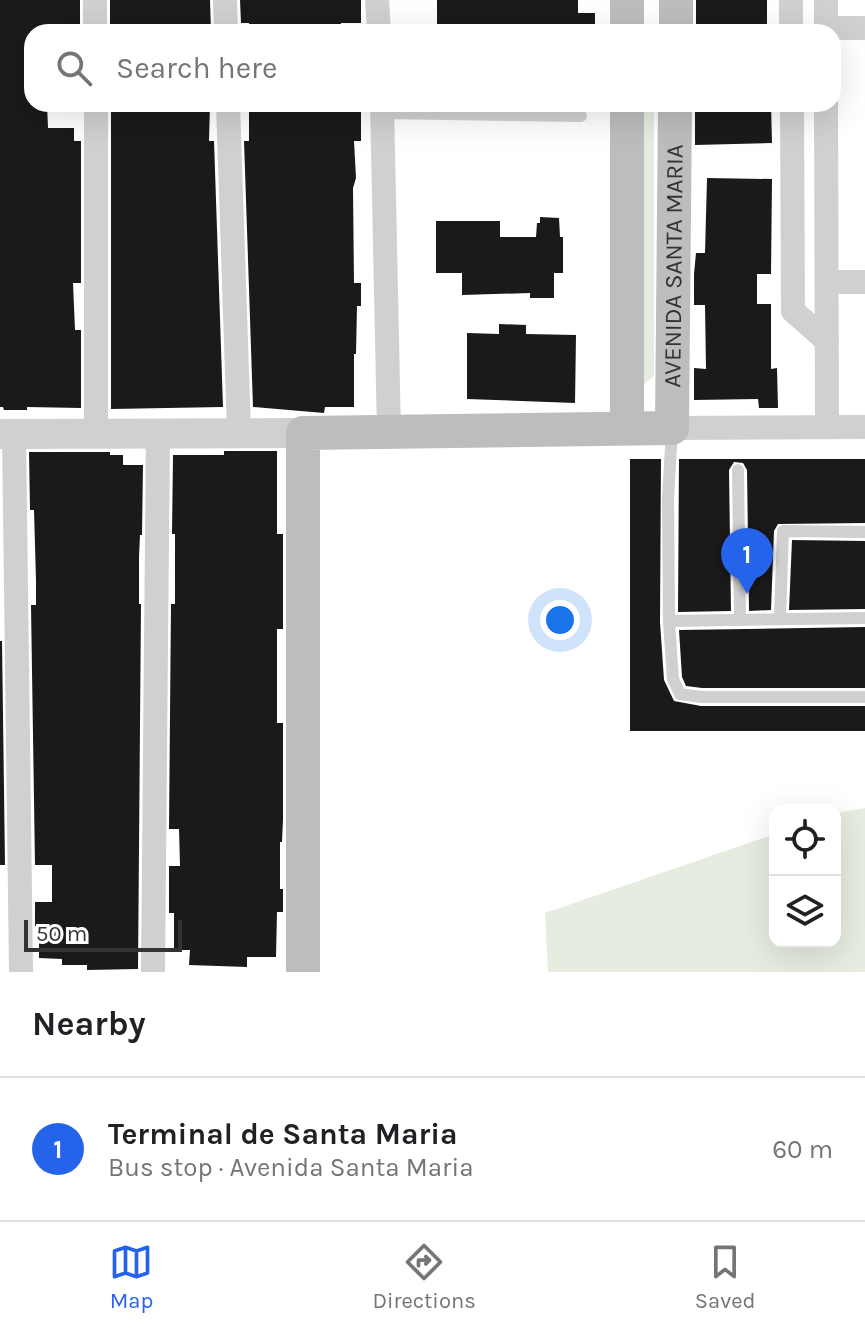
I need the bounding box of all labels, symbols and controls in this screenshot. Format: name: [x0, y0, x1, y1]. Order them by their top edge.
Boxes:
search box: [24, 24, 841, 112]
icon: search: [52, 46, 96, 90]
text: Search here: [116, 50, 277, 86]
street label: AVENIDA SANTA MARIA: [658, 144, 689, 388]
pin: 1: [721, 528, 773, 594]
your location: [540, 600, 580, 640]
map controls: [769, 804, 841, 948]
button: locate: [769, 804, 841, 876]
button: layers: [769, 876, 841, 948]
scale bar: [24, 916, 182, 952]
text: 50 m: [36, 921, 87, 947]
text: Nearby: [32, 1004, 146, 1044]
text: Terminal de Santa Maria: [108, 1116, 458, 1152]
text: 1: [53, 1134, 63, 1165]
text: 60 m: [772, 1134, 833, 1165]
text: Bus stop · Avenida Santa Maria: [108, 1152, 473, 1183]
tab: Map: [109, 1240, 153, 1314]
tab: Directions: [372, 1240, 476, 1314]
tab: Saved: [695, 1240, 756, 1314]

